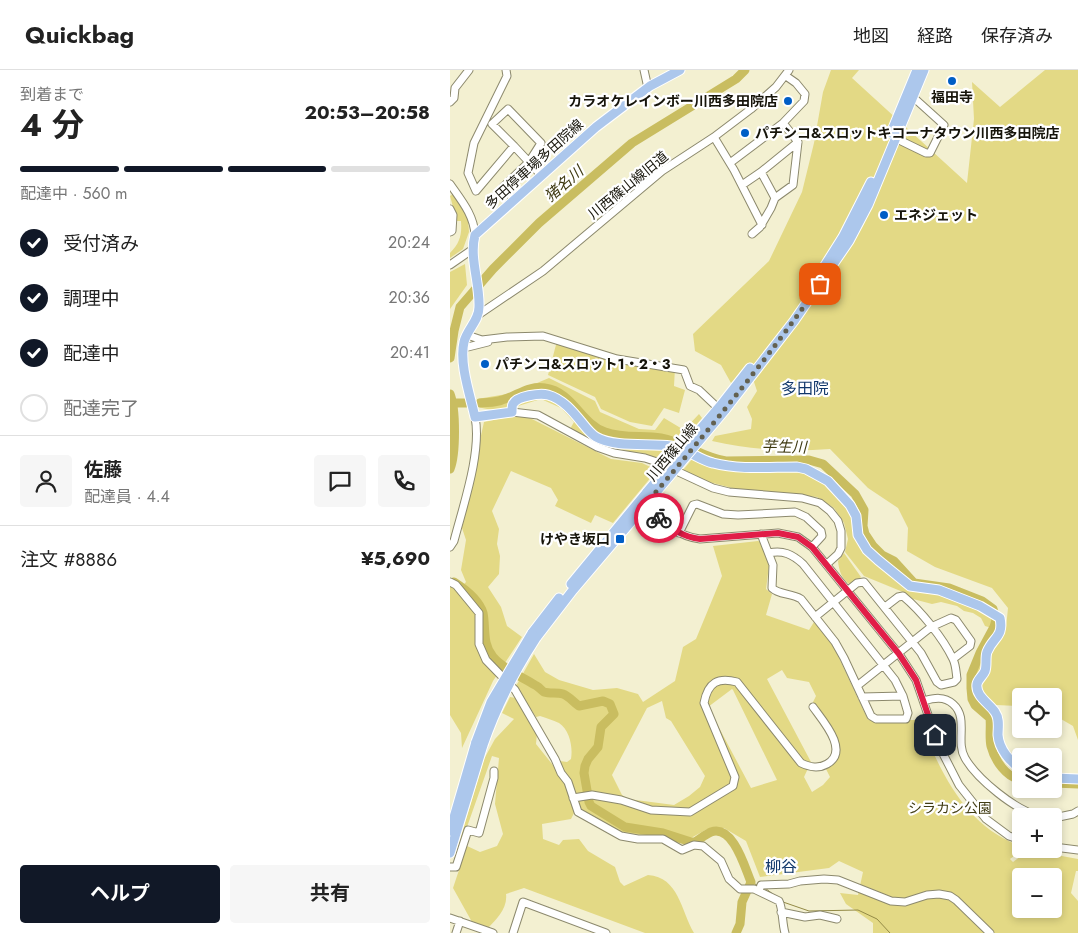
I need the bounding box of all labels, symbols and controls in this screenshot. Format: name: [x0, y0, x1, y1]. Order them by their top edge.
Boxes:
text: Quickbag: [25, 17, 134, 52]
text: 地図: [853, 23, 889, 49]
text: 経路: [917, 23, 953, 49]
text: 保存済み: [981, 23, 1053, 49]
marker: 福田寺: [946, 75, 958, 87]
text: 到着まで: [20, 83, 84, 106]
place label: 福田寺: [931, 87, 973, 107]
place label: カラオケレインボー川西多田院店: [568, 91, 778, 111]
marker: カラオケレインボー川西多田院店: [782, 95, 794, 107]
text: 20:53–20:58: [305, 99, 430, 126]
text: 4 分: [20, 102, 84, 148]
street label: 多田停車場多田院線: [480, 114, 588, 214]
place label: パチンコ&スロットキコーナタウン川西多田院店: [755, 123, 1060, 143]
marker: パチンコ&スロットキコーナタウン川西多田院店: [739, 127, 751, 139]
street label: 川西篠山線旧道: [584, 146, 672, 224]
water label: 猪名川: [540, 160, 590, 207]
text: 配達中 · 560 m: [20, 182, 128, 205]
place label: エネジェット: [894, 205, 978, 225]
marker: エネジェット: [878, 209, 890, 221]
icon: check: [20, 229, 48, 257]
text: 受付済み: [63, 230, 139, 257]
text: 20:24: [388, 231, 430, 254]
pin: [799, 263, 841, 305]
icon: bag: [806, 270, 834, 298]
icon: check: [20, 284, 48, 312]
text: 調理中: [63, 285, 120, 312]
text: 20:36: [389, 286, 430, 309]
icon: check: [20, 339, 48, 367]
text: 配達中: [63, 340, 120, 367]
text: 20:41: [390, 341, 430, 364]
place label: パチンコ&スロット1・2・3: [495, 354, 671, 374]
marker: パチンコ&スロット1・2・3: [479, 358, 491, 370]
district label: 多田院: [781, 377, 829, 400]
text: 配達完了: [63, 395, 139, 422]
street label: 川西篠山線: [642, 419, 702, 485]
water label: 芋生川: [761, 436, 809, 458]
button: person: [20, 455, 72, 507]
button: chat: [314, 455, 366, 507]
button: phone: [378, 455, 430, 507]
text: 佐藤: [84, 456, 122, 483]
text: 配達員 · 4.4: [84, 485, 170, 508]
courier: [634, 493, 684, 543]
icon: bike: [645, 504, 673, 532]
place label: けやき坂口: [540, 529, 610, 549]
marker: けやき坂口: [614, 533, 626, 545]
text: ¥5,690: [361, 545, 430, 572]
text: 注文 #8886: [20, 546, 117, 573]
map controls: [1012, 688, 1062, 918]
button: locate: [1012, 688, 1062, 738]
pin: [914, 714, 956, 756]
icon: home: [921, 721, 949, 749]
button: layers: [1012, 748, 1062, 798]
park label: シラカシ公園: [908, 798, 992, 818]
button: +: [1012, 808, 1062, 858]
district label: 柳谷: [765, 855, 797, 878]
button: ヘルプ: [20, 865, 220, 923]
button: 共有: [230, 865, 430, 923]
button: −: [1012, 868, 1062, 918]

